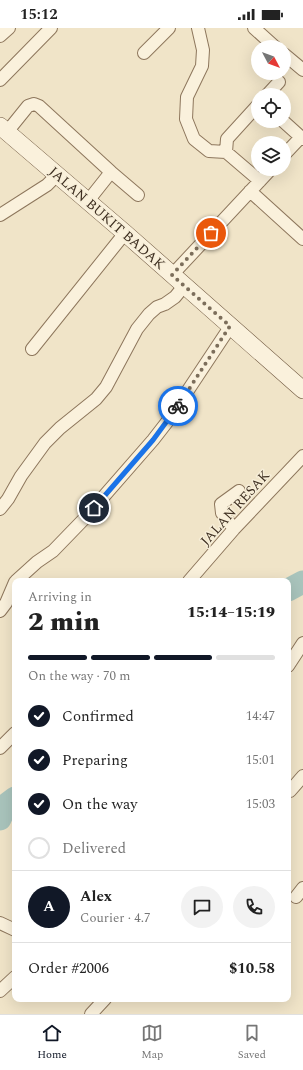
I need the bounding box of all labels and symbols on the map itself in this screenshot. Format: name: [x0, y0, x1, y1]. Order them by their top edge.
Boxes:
north arrow: [251, 40, 291, 80]
street label: JALAN BUKIT BADAK: [44, 161, 170, 275]
pin: [194, 216, 228, 250]
courier: [158, 386, 198, 426]
street label: JALAN RESAK: [195, 466, 275, 550]
pin: [77, 491, 111, 525]

